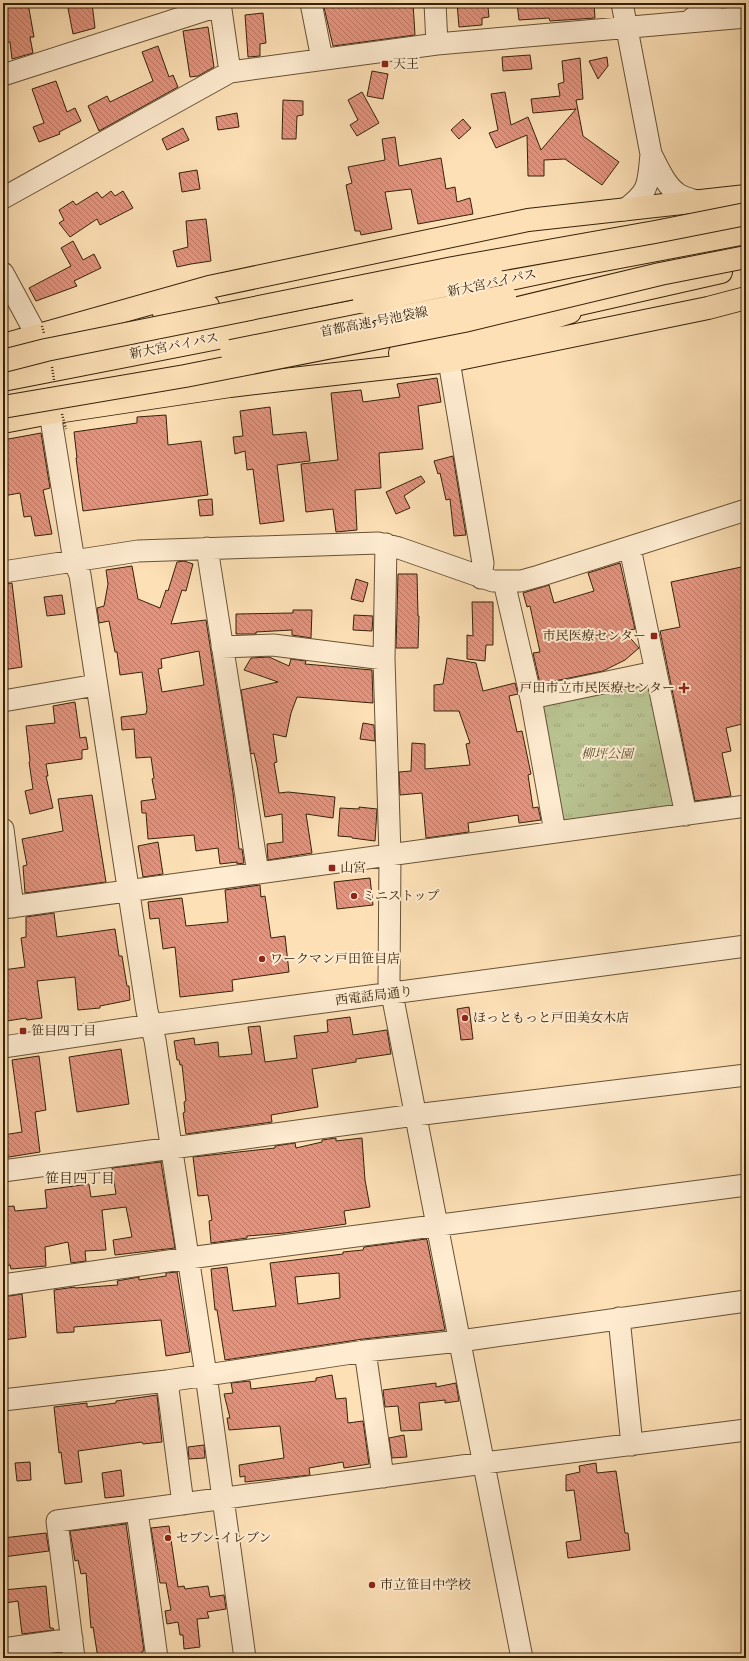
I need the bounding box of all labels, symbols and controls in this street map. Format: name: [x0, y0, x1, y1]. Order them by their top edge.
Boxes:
place label: 天王: [393, 56, 419, 72]
marker: 天王: [380, 59, 390, 69]
street label: 新大宮バイパス: [446, 266, 538, 300]
street label: 首都高速5号池袋線: [319, 304, 429, 340]
street label: 新大宮バイパス: [128, 329, 220, 363]
place label: 市民医療センター: [543, 628, 646, 644]
marker: 市民医療センター: [649, 631, 659, 641]
place label: 戸田市立市民医療センター: [520, 680, 675, 696]
marker: 戸田市立市民医療センター: [678, 682, 690, 694]
park label: 柳坪公園: [581, 746, 635, 762]
place label: 山宮: [340, 860, 366, 876]
marker: 山宮: [327, 863, 337, 873]
place label: ミニストップ: [362, 888, 440, 904]
marker: ミニストップ: [349, 891, 359, 901]
place label: ワークマン戸田笹目店: [270, 951, 400, 967]
marker: ワークマン戸田笹目店: [257, 954, 267, 964]
street label: 西電話局通り: [334, 983, 414, 1009]
place label: ほっともっと戸田美女木店: [473, 1010, 629, 1026]
marker: ほっともっと戸田美女木店: [460, 1013, 470, 1023]
place label: 笹目四丁目: [31, 1023, 96, 1039]
marker: 笹目四丁目: [18, 1026, 28, 1036]
district label: 笹目四丁目: [45, 1170, 115, 1187]
place label: セブン-イレブン: [176, 1530, 271, 1546]
marker: セブン-イレブン: [163, 1533, 173, 1543]
place label: 市立笹目中学校: [380, 1577, 471, 1593]
marker: 市立笹目中学校: [367, 1580, 377, 1590]

